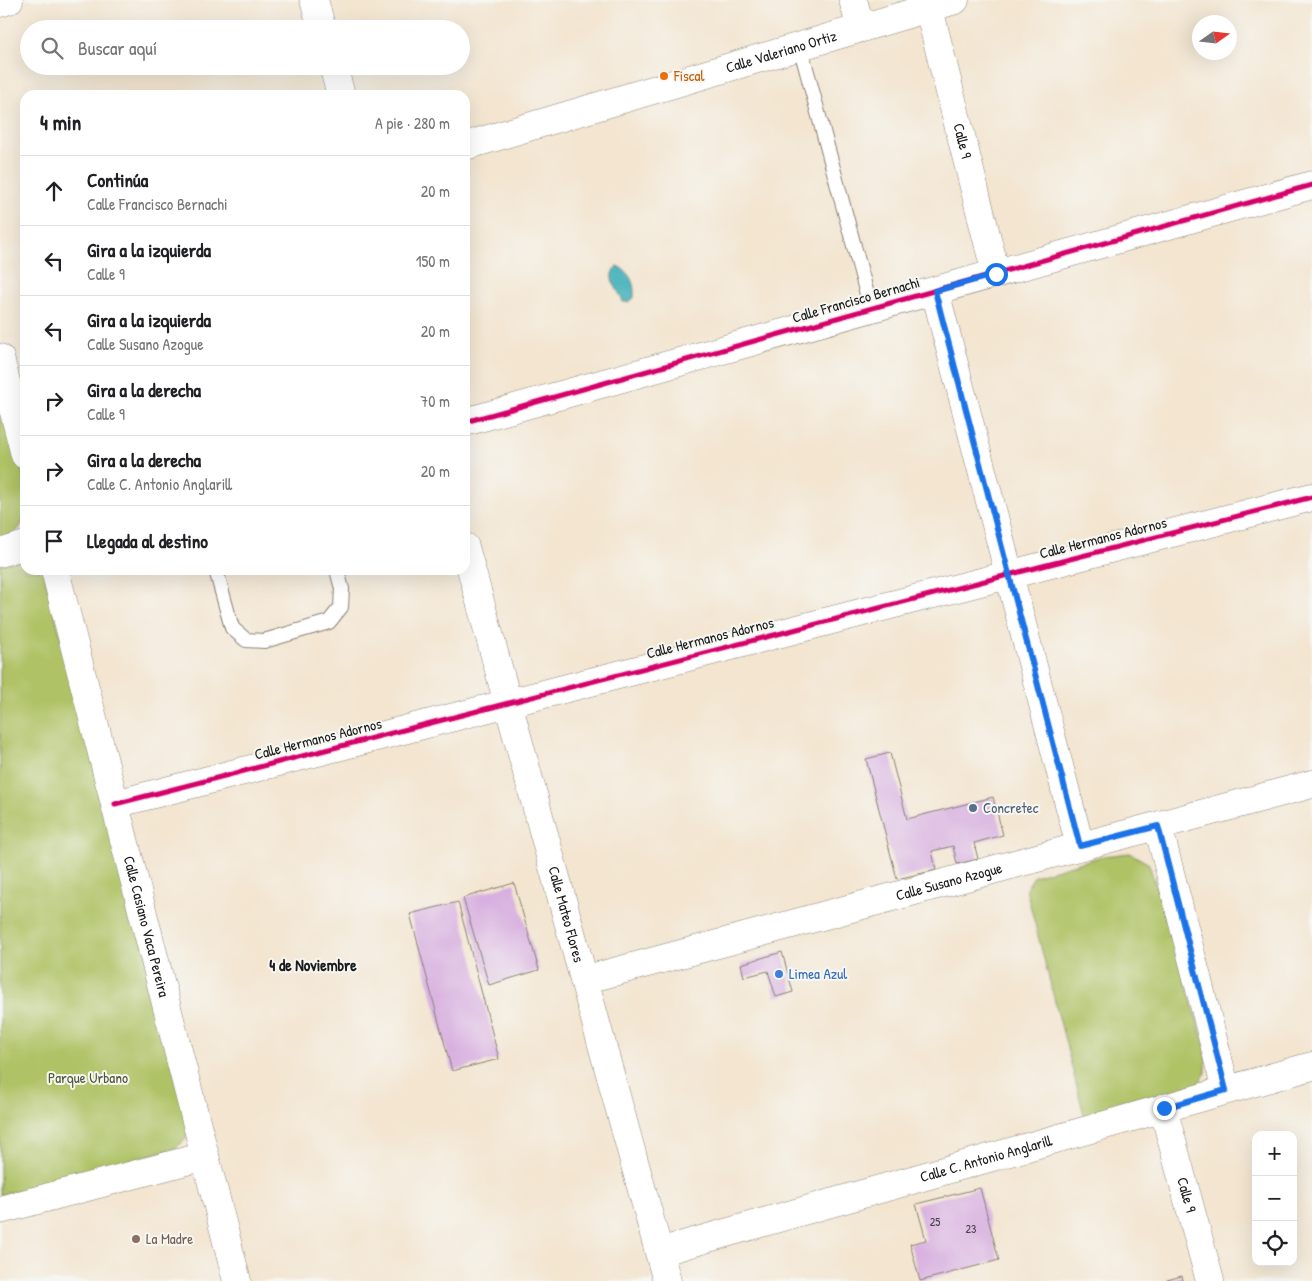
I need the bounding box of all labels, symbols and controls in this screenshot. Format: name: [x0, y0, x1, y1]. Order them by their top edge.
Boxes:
north arrow: [1192, 15, 1237, 60]
search box: [20, 20, 470, 75]
street label: Calle Valeriano Ortiz: [723, 25, 840, 78]
icon: search: [38, 34, 66, 62]
text: Buscar aquí: [78, 35, 157, 61]
place label: Fiscal: [673, 65, 704, 86]
marker: Fiscal: [658, 70, 670, 82]
text: 4 min: [40, 108, 81, 137]
text: A pie · 280 m: [375, 112, 450, 134]
street label: Calle 9: [948, 121, 977, 161]
text: Continúa: [87, 167, 148, 193]
icon: ahead: [40, 177, 68, 205]
text: 20 m: [421, 180, 450, 202]
text: Calle Francisco Bernachi: [87, 193, 228, 215]
text: Gira a la izquierda: [87, 237, 211, 263]
icon: left: [40, 247, 68, 275]
text: 150 m: [416, 250, 450, 272]
text: Calle 9: [87, 263, 125, 285]
route start: [985, 263, 1008, 286]
street label: Calle Francisco Bernachi: [790, 271, 922, 328]
text: Gira a la izquierda: [87, 307, 211, 333]
icon: left: [40, 317, 68, 345]
text: 20 m: [421, 320, 450, 342]
text: Calle Susano Azogue: [87, 333, 204, 355]
text: Gira a la derecha: [87, 377, 201, 403]
icon: right: [40, 387, 68, 415]
text: 70 m: [420, 390, 450, 412]
text: Calle 9: [87, 403, 125, 425]
text: Gira a la derecha: [87, 447, 201, 473]
icon: right: [40, 457, 68, 485]
text: 20 m: [421, 460, 450, 482]
text: Calle C. Antonio Anglarill: [87, 473, 232, 495]
street label: Calle Hermanos Adornos: [1037, 511, 1169, 563]
icon: arrive: [40, 527, 68, 555]
text: Llegada al destino: [87, 528, 208, 554]
street label: Calle Hermanos Adornos: [644, 611, 776, 663]
street label: Calle Hermanos Adornos: [252, 712, 384, 764]
place label: Concretec: [983, 797, 1039, 818]
marker: Concretec: [967, 802, 979, 814]
street label: Calle Casiano Vaca Pereira: [119, 854, 175, 999]
street label: Calle Susano Azogue: [893, 857, 1004, 906]
street label: Calle Mateo Flores: [543, 864, 590, 965]
district label: 4 de Noviembre: [269, 954, 357, 976]
place label: Limea Azul: [789, 963, 847, 984]
marker: Limea Azul: [773, 968, 785, 980]
park label: Parque Urbano: [48, 1067, 128, 1088]
route end: [1153, 1097, 1176, 1120]
street label: Calle C. Antonio Anglarill: [917, 1129, 1055, 1187]
map controls: [1252, 1131, 1297, 1266]
button: +: [1252, 1131, 1297, 1176]
street label: Calle 9: [1172, 1175, 1202, 1215]
button: −: [1252, 1176, 1297, 1221]
house number: 25: [930, 1213, 940, 1230]
house number: 23: [966, 1220, 977, 1237]
button: locate: [1252, 1221, 1297, 1266]
place label: La Madre: [146, 1228, 193, 1249]
marker: La Madre: [130, 1233, 142, 1245]

